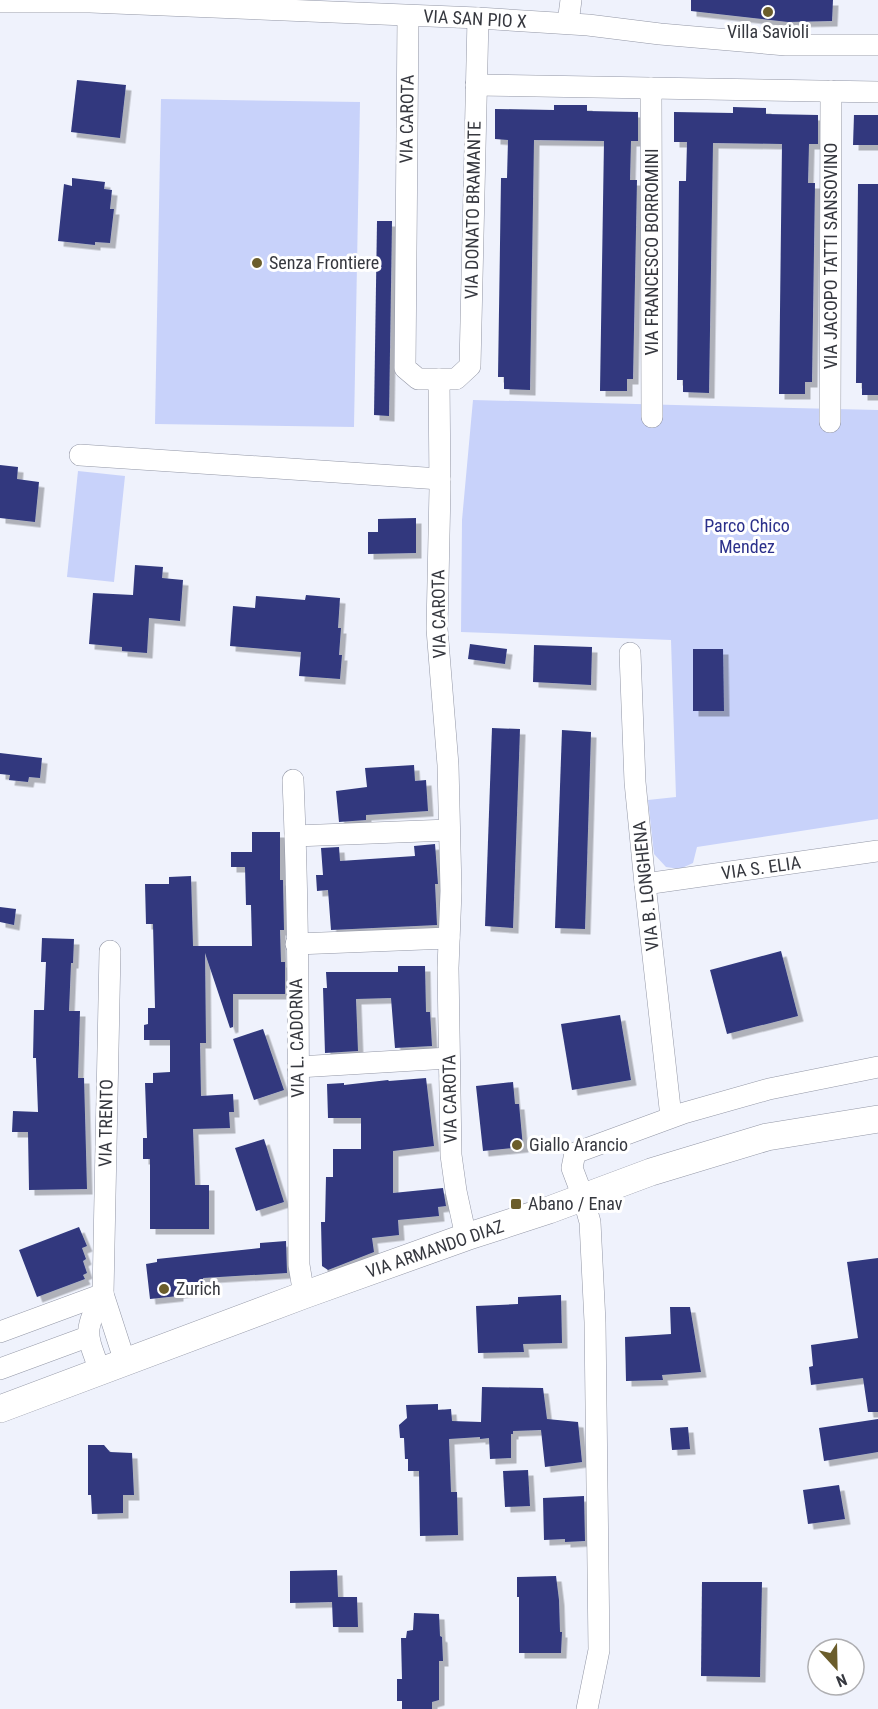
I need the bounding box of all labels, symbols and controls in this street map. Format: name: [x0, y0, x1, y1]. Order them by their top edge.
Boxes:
street label: VIA SAN PIO X: [423, 5, 527, 32]
marker: Villa Savioli: [761, 5, 775, 19]
place label: Villa Savioli: [727, 21, 809, 42]
street label: VIA CAROTA: [395, 74, 418, 164]
street label: VIA DONATO BRAMANTE: [460, 121, 485, 299]
street label: VIA JACOPO TATTI SANSOVINO: [820, 143, 841, 369]
street label: VIA FRANCESCO BORROMINI: [641, 149, 662, 355]
place label: Senza Frontiere: [269, 252, 379, 273]
marker: Senza Frontiere: [250, 256, 264, 270]
park label: Parco Chico Mendez: [704, 515, 790, 557]
street label: VIA CAROTA: [427, 569, 450, 659]
street label: VIA B. LONGHENA: [628, 820, 663, 952]
street label: VIA S. ELIA: [720, 851, 803, 883]
street label: VIA L. CADORNA: [285, 977, 308, 1098]
street label: VIA CAROTA: [438, 1054, 461, 1144]
street label: VIA TRENTO: [94, 1079, 117, 1167]
place label: Giallo Arancio: [529, 1134, 628, 1155]
marker: Giallo Arancio: [510, 1138, 524, 1152]
place label: Abano / Enav: [528, 1193, 623, 1214]
marker: Abano / Enav: [509, 1197, 523, 1211]
street label: VIA ARMANDO DIAZ: [363, 1215, 507, 1282]
place label: Zurich: [176, 1278, 221, 1299]
marker: Zurich: [157, 1282, 171, 1296]
north arrow: [806, 1637, 866, 1697]
text: N: [833, 1670, 850, 1691]

